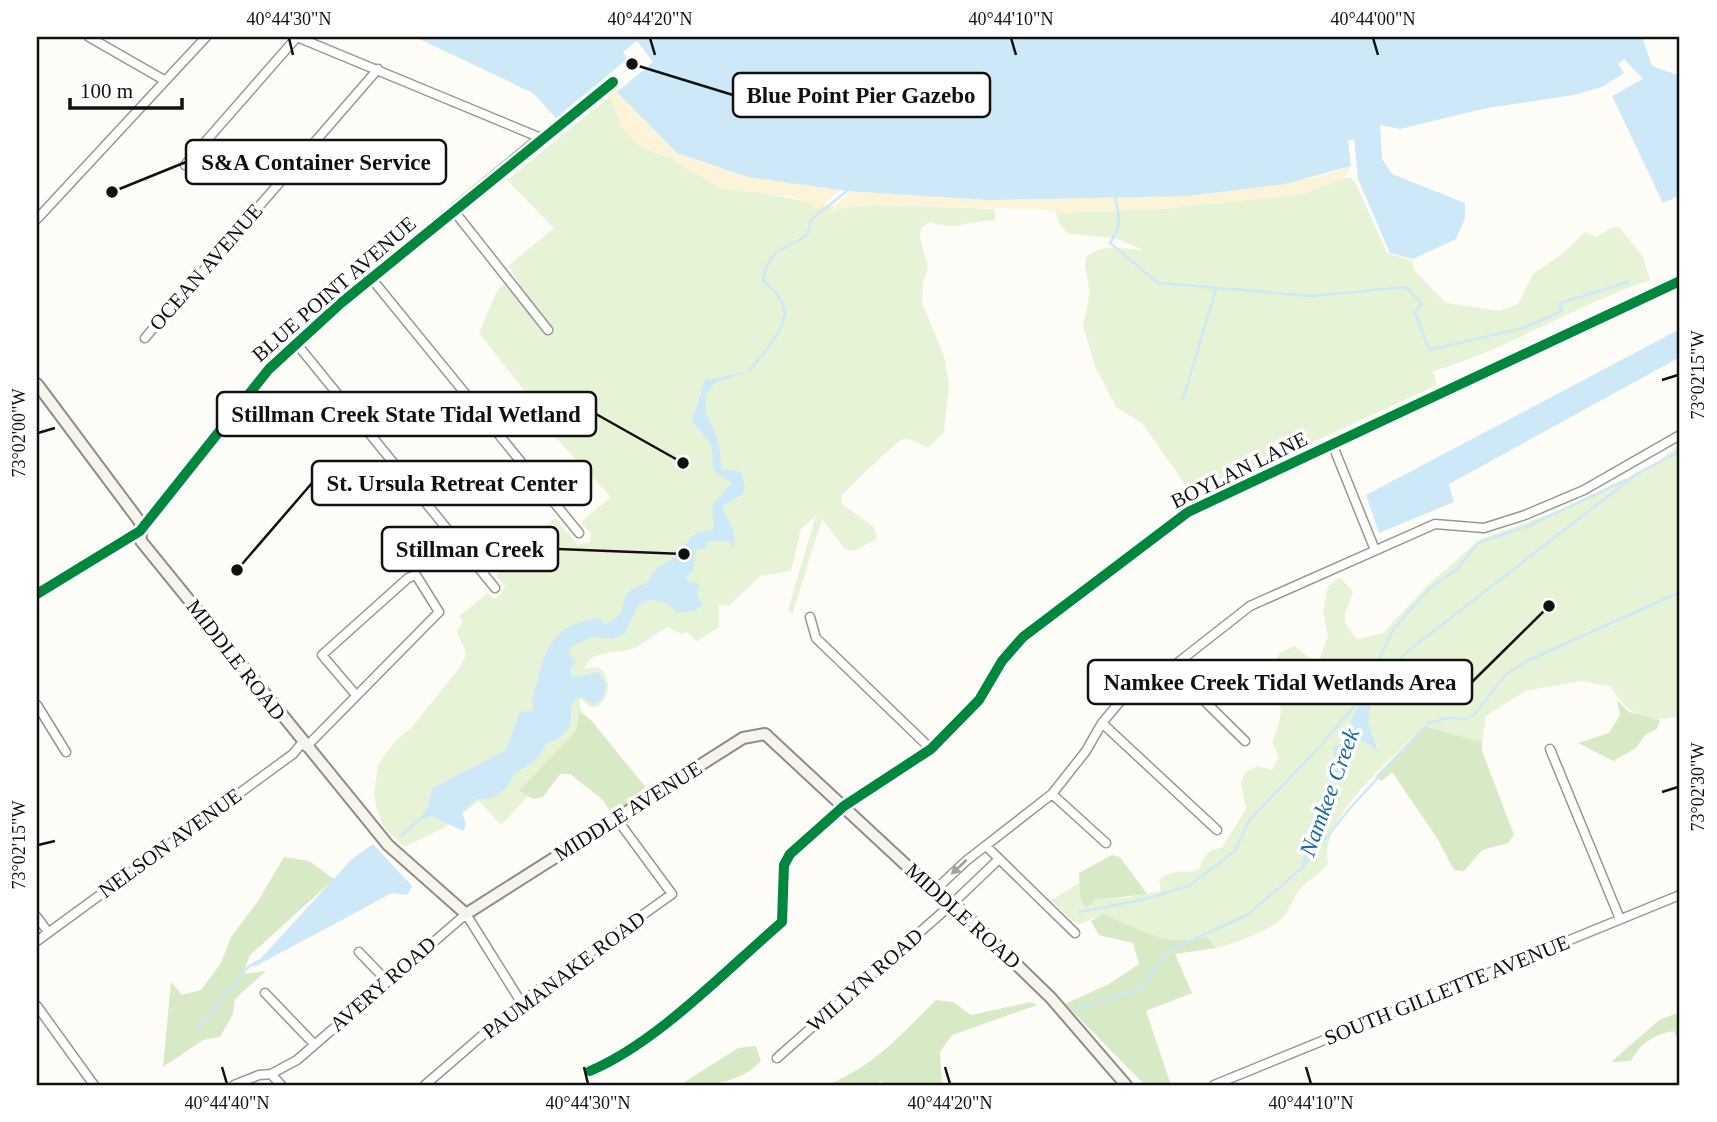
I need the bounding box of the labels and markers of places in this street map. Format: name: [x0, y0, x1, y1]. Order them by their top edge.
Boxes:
callout: Blue Point Pier Gazebo: [733, 73, 990, 117]
callout: S&A Container Service: [186, 140, 446, 184]
callout: Stillman Creek State Tidal Wetland: [217, 392, 596, 436]
callout: St. Ursula Retreat Center: [312, 461, 591, 505]
callout: Stillman Creek: [382, 527, 558, 571]
callout: Namkee Creek Tidal Wetlands Area: [1088, 660, 1472, 704]

